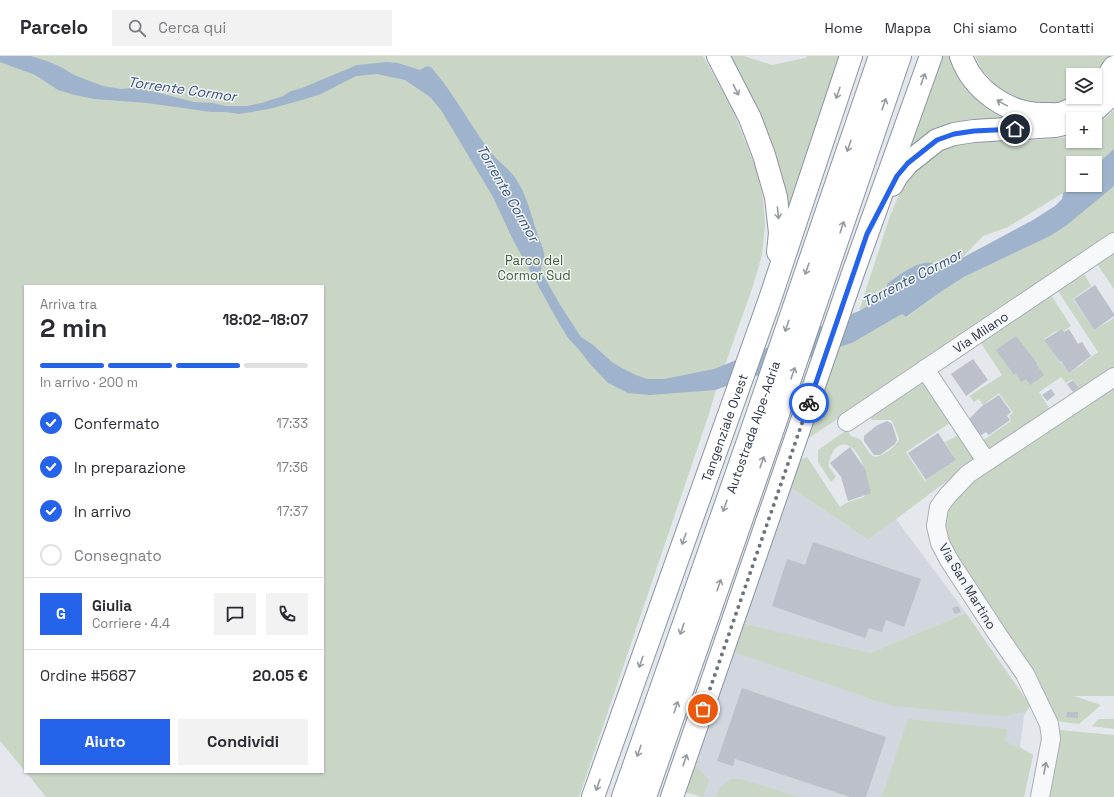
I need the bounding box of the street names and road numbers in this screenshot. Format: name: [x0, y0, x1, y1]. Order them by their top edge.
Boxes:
street label: Via Milano: [950, 308, 1012, 357]
street label: Autostrada Alpe-Adria: [722, 358, 784, 496]
street label: Tangenziale Ovest: [698, 371, 752, 484]
street label: Via San Martino: [935, 540, 1000, 632]

